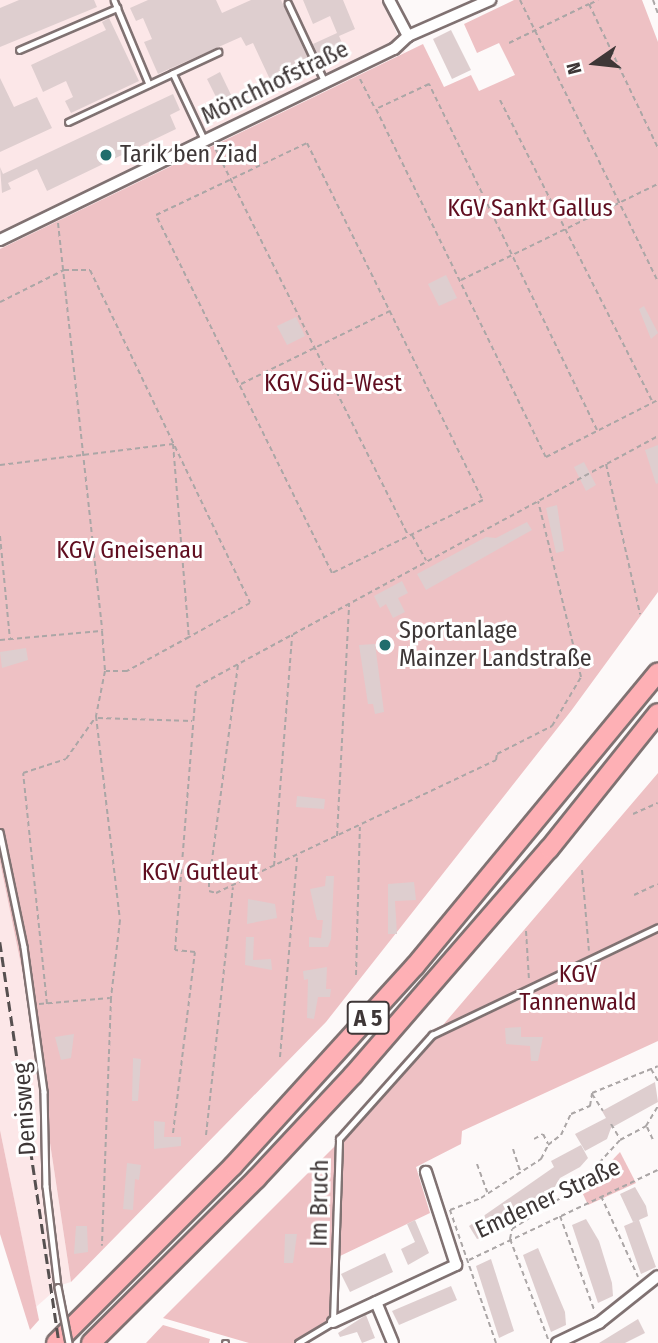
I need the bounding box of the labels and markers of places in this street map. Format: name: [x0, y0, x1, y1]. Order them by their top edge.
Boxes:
place label: Tarik ben Ziad: [120, 141, 258, 169]
marker: Tarik ben Ziad: [98, 147, 114, 163]
place label: Sportanlage Mainzer Landstraße: [399, 617, 592, 673]
marker: Sportanlage Mainzer Landstraße: [377, 637, 393, 653]

